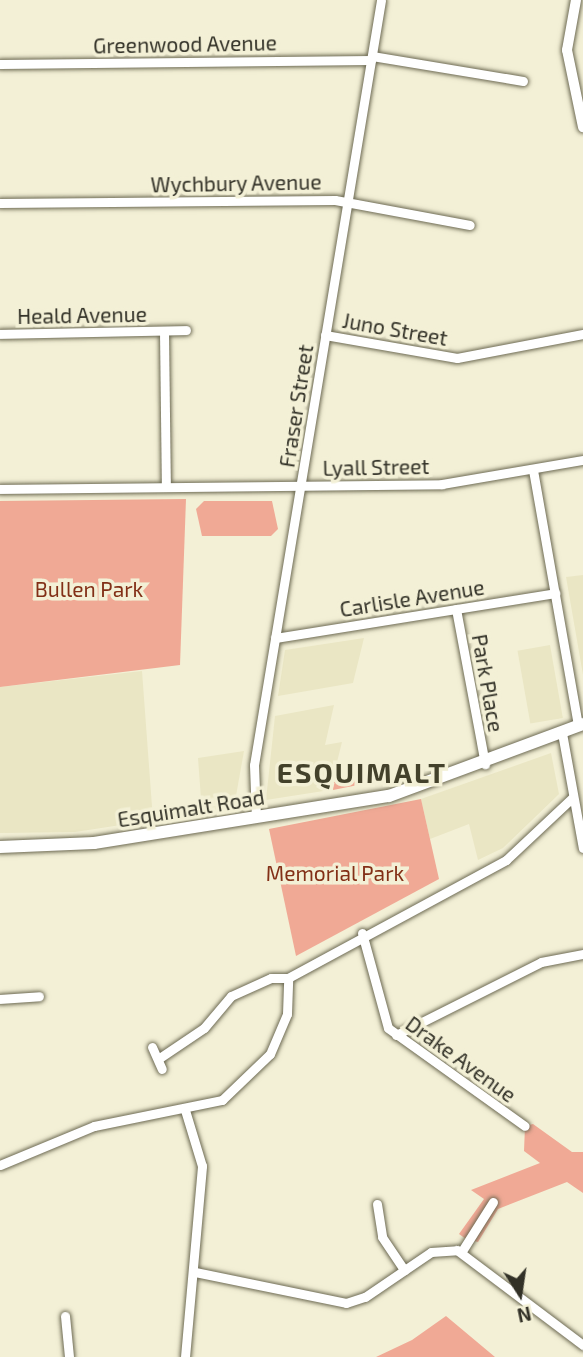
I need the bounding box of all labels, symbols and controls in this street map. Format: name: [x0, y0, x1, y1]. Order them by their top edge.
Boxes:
street label: Greenwood Avenue: [93, 30, 277, 58]
street label: Wychbury Avenue: [150, 169, 322, 197]
street label: Heald Avenue: [17, 301, 147, 329]
street label: Juno Street: [340, 307, 450, 351]
street label: Fraser Street: [274, 343, 318, 469]
street label: Lyall Street: [322, 453, 430, 481]
street label: Carlisle Avenue: [338, 574, 486, 622]
park label: Bullen Park: [35, 576, 143, 602]
street label: Park Place: [467, 632, 509, 734]
district label: ESQUIMALT: [278, 755, 446, 789]
street label: Esquimalt Road: [116, 784, 266, 832]
park label: Memorial Park: [265, 860, 405, 886]
street label: Drake Avenue: [401, 1010, 521, 1108]
north arrow: [485, 1259, 555, 1329]
text: N: [515, 1302, 534, 1328]

